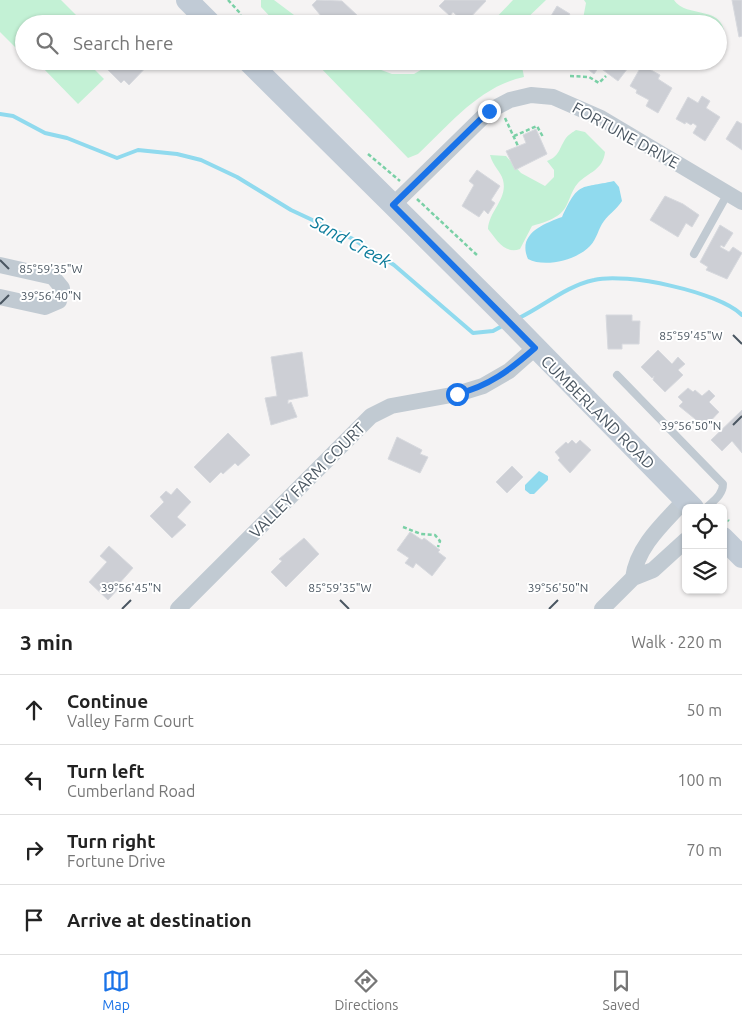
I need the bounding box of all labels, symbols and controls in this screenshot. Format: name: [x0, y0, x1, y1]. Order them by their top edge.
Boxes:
search box: [15, 15, 727, 70]
icon: search: [33, 29, 61, 57]
text: Search here: [73, 32, 173, 54]
street label: FORTUNE DRIVE: [570, 98, 683, 172]
route end: [478, 100, 501, 123]
water label: Sand Creek: [307, 210, 396, 272]
text: 85°59'35"W: [19, 262, 83, 275]
text: 39°56'40"N: [21, 289, 81, 302]
text: 85°59'45"W: [659, 329, 723, 342]
street label: CUMBERLAND ROAD: [538, 352, 658, 472]
route start: [446, 383, 469, 406]
street label: VALLEY FARM COURT: [246, 419, 368, 541]
text: 39°56'50"N: [661, 419, 721, 432]
map controls: [682, 504, 727, 594]
button: locate: [682, 504, 727, 549]
button: layers: [682, 549, 727, 594]
text: 39°56'45"N: [101, 581, 161, 594]
text: 85°59'35"W: [308, 581, 372, 594]
text: 39°56'50"N: [528, 581, 588, 594]
text: 3 min: [20, 630, 73, 654]
text: Walk · 220 m: [631, 633, 722, 651]
text: Continue: [67, 690, 148, 712]
icon: ahead: [20, 696, 48, 724]
text: 50 m: [686, 701, 722, 719]
text: Valley Farm Court: [67, 712, 194, 730]
text: Turn left: [67, 760, 145, 782]
icon: left: [20, 766, 48, 794]
text: 100 m: [677, 771, 722, 789]
text: Cumberland Road: [67, 782, 195, 800]
text: Turn right: [67, 830, 155, 852]
icon: right: [20, 836, 48, 864]
text: 70 m: [686, 841, 722, 859]
text: Fortune Drive: [67, 852, 166, 870]
icon: arrive: [20, 906, 48, 934]
text: Arrive at destination: [67, 909, 252, 931]
tab: Map: [102, 967, 130, 1013]
tab: Directions: [334, 967, 398, 1013]
tab: Saved: [603, 967, 640, 1013]

